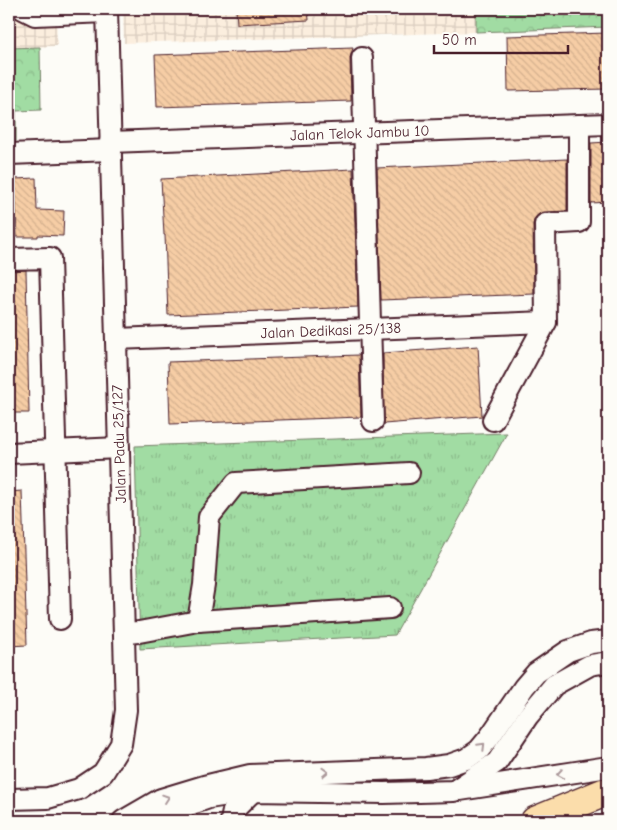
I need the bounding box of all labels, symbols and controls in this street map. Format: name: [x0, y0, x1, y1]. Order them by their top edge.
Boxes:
scale bar: [434, 22, 568, 54]
text: 50 m: [442, 31, 477, 49]
street label: Jalan Telok Jambu 10: [290, 121, 430, 144]
street label: Jalan Dedikasi 25/138: [260, 319, 401, 342]
street label: Jalan Padu 25/127: [108, 385, 130, 503]
one-way arrow: [476, 743, 485, 752]
one-way arrow: [321, 767, 329, 778]
one-way arrow: [556, 769, 564, 779]
one-way arrow: [161, 793, 170, 803]

